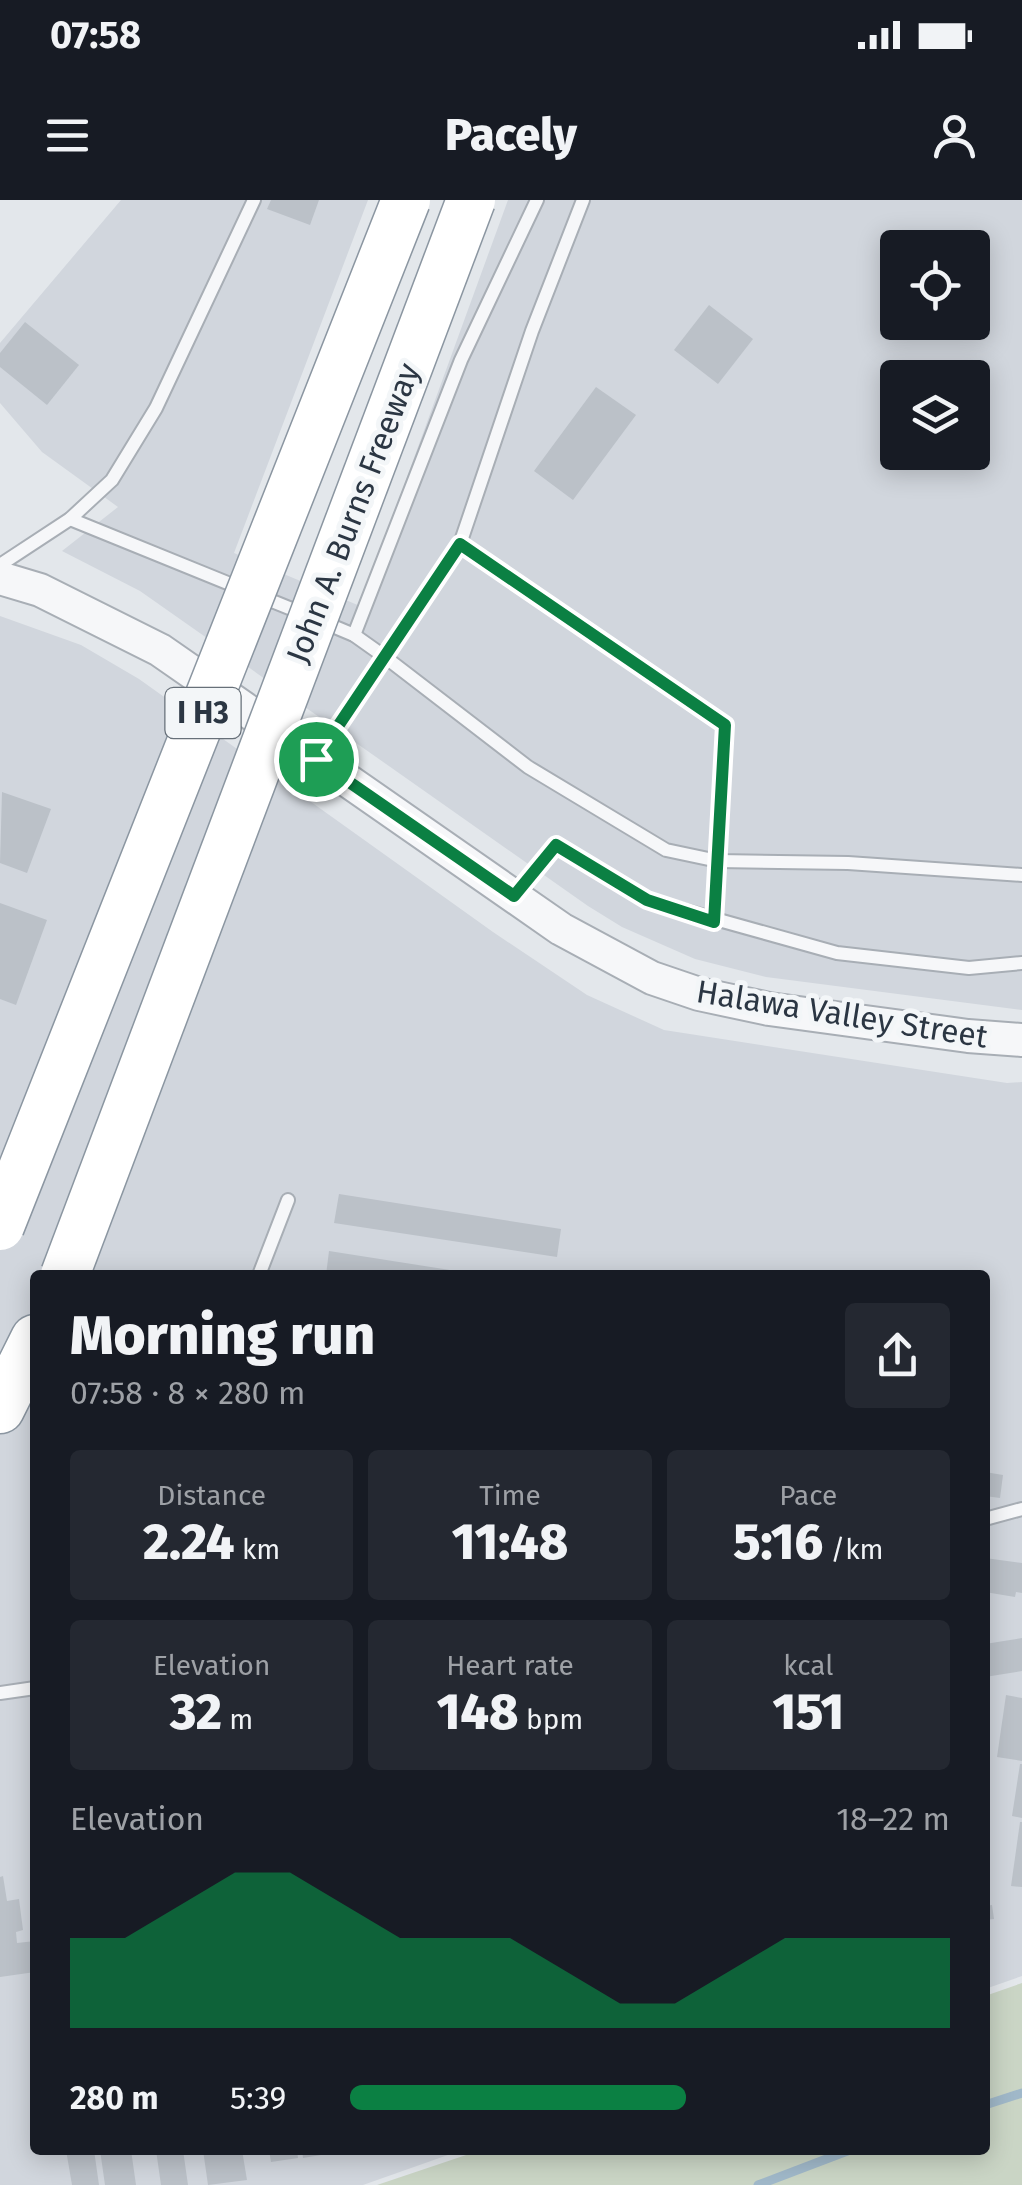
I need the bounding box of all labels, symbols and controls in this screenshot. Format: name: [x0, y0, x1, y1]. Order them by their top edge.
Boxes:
text: 07:58: [50, 12, 141, 58]
icon: menu: [40, 108, 95, 163]
text: Pacely: [445, 108, 577, 162]
icon: person: [927, 108, 982, 163]
map controls: [880, 230, 990, 470]
button: locate: [880, 230, 990, 340]
street label: John A. Burns Freeway: [278, 358, 428, 668]
button: layers: [880, 360, 990, 470]
road number: I H3: [166, 688, 240, 738]
pin: [274, 717, 359, 802]
icon: arrive: [289, 732, 344, 787]
street label: Halawa Valley Street: [694, 972, 991, 1056]
text: Morning run: [70, 1303, 375, 1369]
button: share: [845, 1303, 950, 1408]
text: 07:58 · 8 × 280 m: [70, 1374, 305, 1412]
text: Distance: [157, 1479, 266, 1512]
text: Time: [479, 1479, 541, 1512]
text: Pace: [779, 1479, 837, 1512]
text: 2.24: [143, 1512, 235, 1572]
text: 11:48: [452, 1512, 568, 1572]
text: 5:16: [733, 1512, 823, 1572]
text: km: [235, 1533, 280, 1566]
text: /km: [823, 1533, 883, 1566]
text: Elevation: [153, 1649, 270, 1682]
text: Heart rate: [446, 1649, 574, 1682]
text: kcal: [783, 1649, 834, 1682]
text: 32: [170, 1682, 222, 1742]
text: 148: [437, 1682, 519, 1742]
text: 151: [772, 1682, 844, 1742]
text: m: [222, 1703, 253, 1736]
text: bpm: [519, 1703, 583, 1736]
text: Elevation: [70, 1800, 204, 1838]
text: 18–22 m: [836, 1800, 950, 1838]
text: 280 m: [70, 2079, 158, 2117]
text: 5:39: [230, 2079, 286, 2117]

